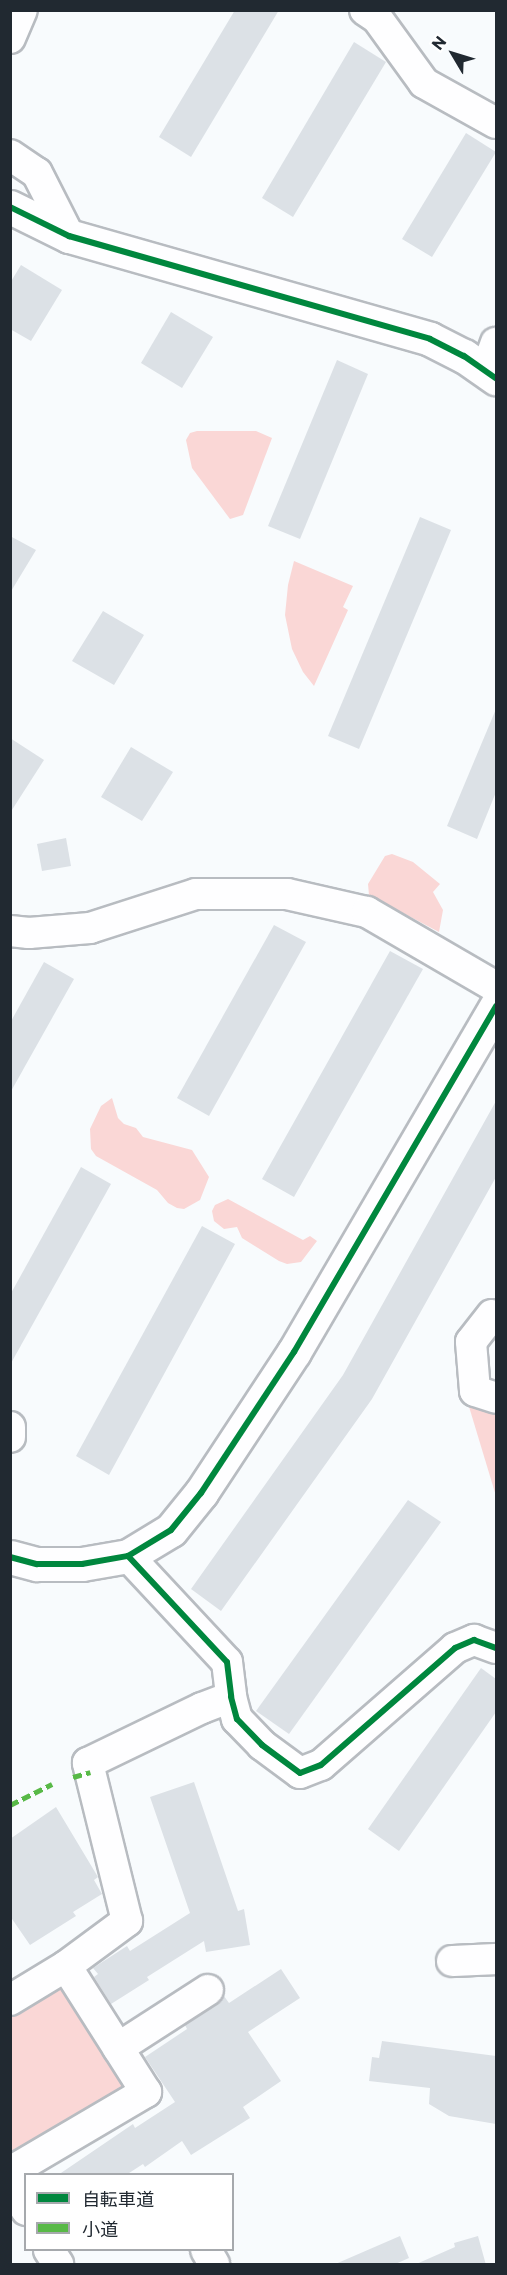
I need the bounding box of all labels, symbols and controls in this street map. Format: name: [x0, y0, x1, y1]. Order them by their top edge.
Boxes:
north arrow: [423, 24, 483, 84]
text: N: [427, 32, 450, 53]
legend: [24, 2173, 234, 2251]
text: 自転車道: [82, 2188, 154, 2210]
text: 小道: [82, 2218, 118, 2240]

